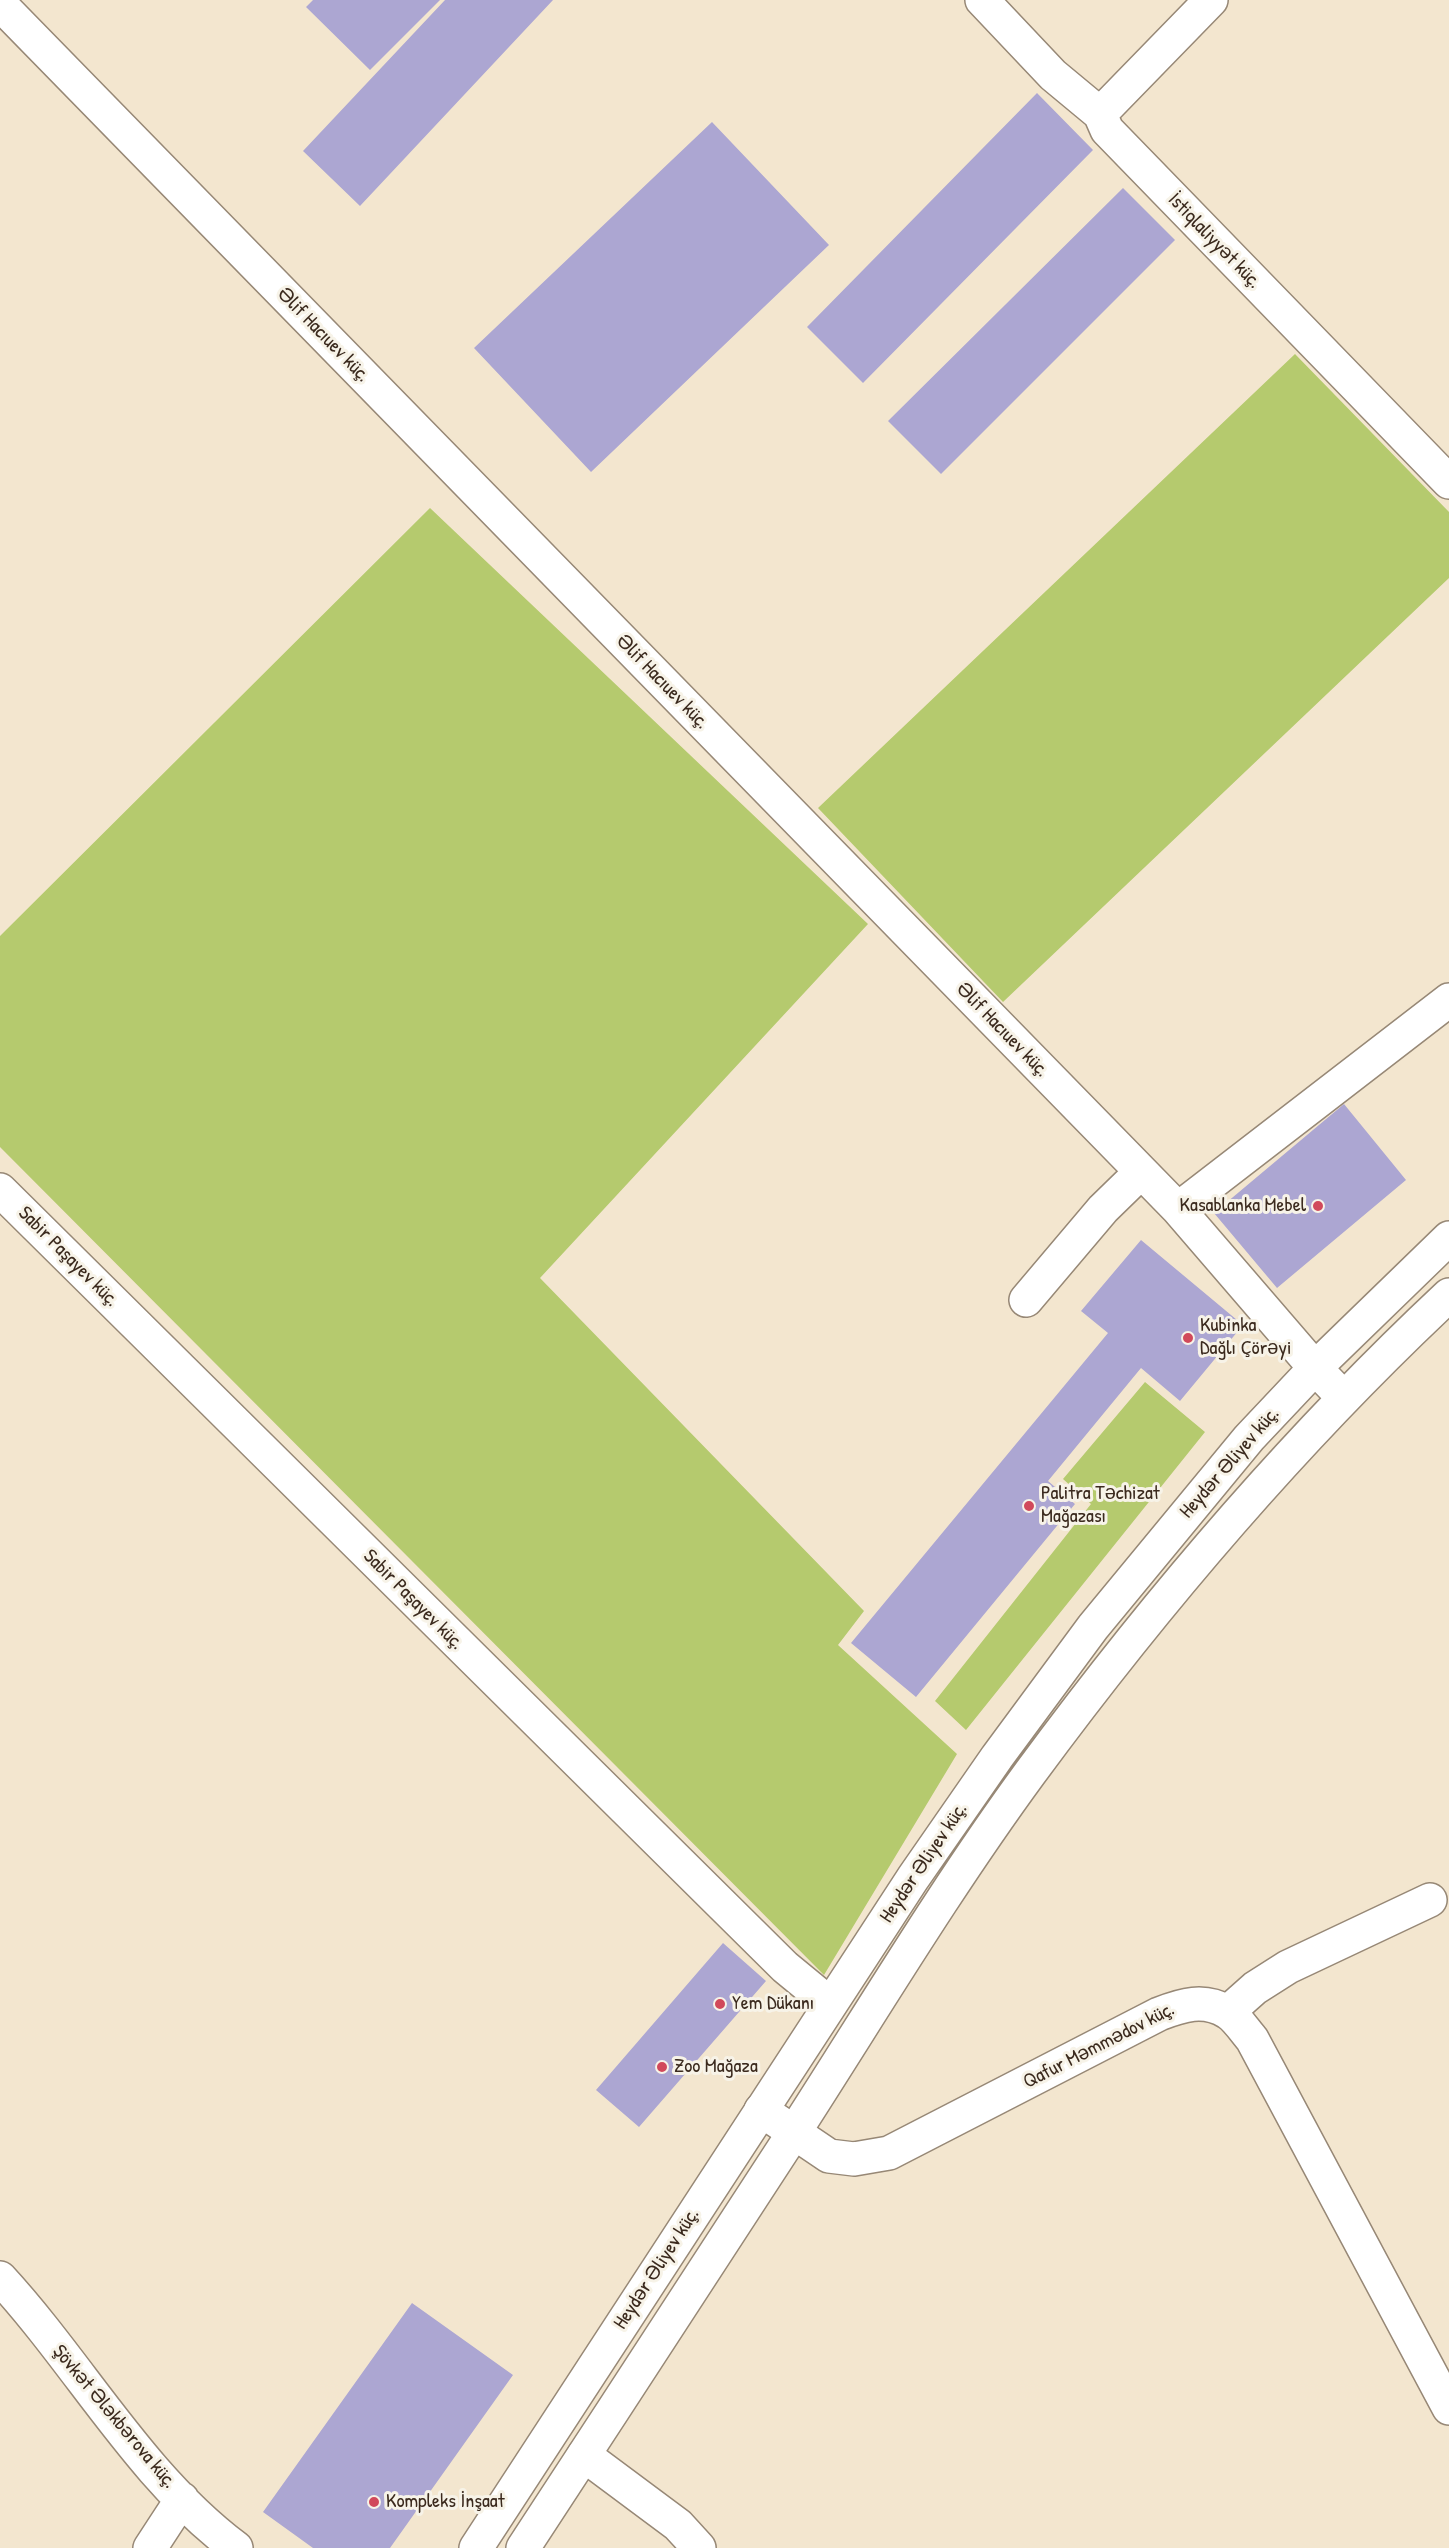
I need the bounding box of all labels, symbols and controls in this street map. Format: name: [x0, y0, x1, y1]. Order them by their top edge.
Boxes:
street label: İstiqlaliyyət küç.: [1162, 188, 1266, 294]
street label: Əlif Hacıuev küç.: [272, 282, 374, 388]
street label: Əlif Hacıuev küç.: [611, 629, 713, 735]
street label: Əlif Hacıuev küç.: [951, 977, 1053, 1083]
place label: Kasablanka Mebel: [1180, 1194, 1306, 1218]
marker: Kasablanka Mebel: [1311, 1199, 1325, 1213]
street label: Sabir Paşayev küç.: [13, 1202, 123, 1312]
place label: Kubinka Dağlı Çörəyi: [1200, 1314, 1291, 1361]
marker: Kubinka Dağlı Çörəyi: [1181, 1331, 1195, 1345]
street label: Heydər Əliyev küç.: [1175, 1403, 1285, 1523]
place label: Palitra Təchizat Mağazası: [1041, 1482, 1160, 1529]
marker: Palitra Təchizat Mağazası: [1022, 1499, 1036, 1513]
street label: Sabir Paşayev küç.: [358, 1545, 468, 1655]
street label: Heydər Əliyev küç.: [875, 1799, 973, 1927]
place label: Yem Dükanı: [732, 1992, 814, 2016]
marker: Yem Dükanı: [713, 1997, 727, 2011]
street label: Qafur Məmmədov küç.: [1019, 1997, 1179, 2095]
place label: Zoo Mağaza: [674, 2055, 758, 2079]
marker: Zoo Mağaza: [655, 2060, 669, 2074]
street label: Heydər Əliyev küç.: [609, 2204, 705, 2334]
street label: Şövkət Ələkbərova küç.: [47, 2340, 181, 2494]
place label: Kompleks İnşaat: [386, 2490, 505, 2514]
marker: Kompleks İnşaat: [367, 2495, 381, 2509]

